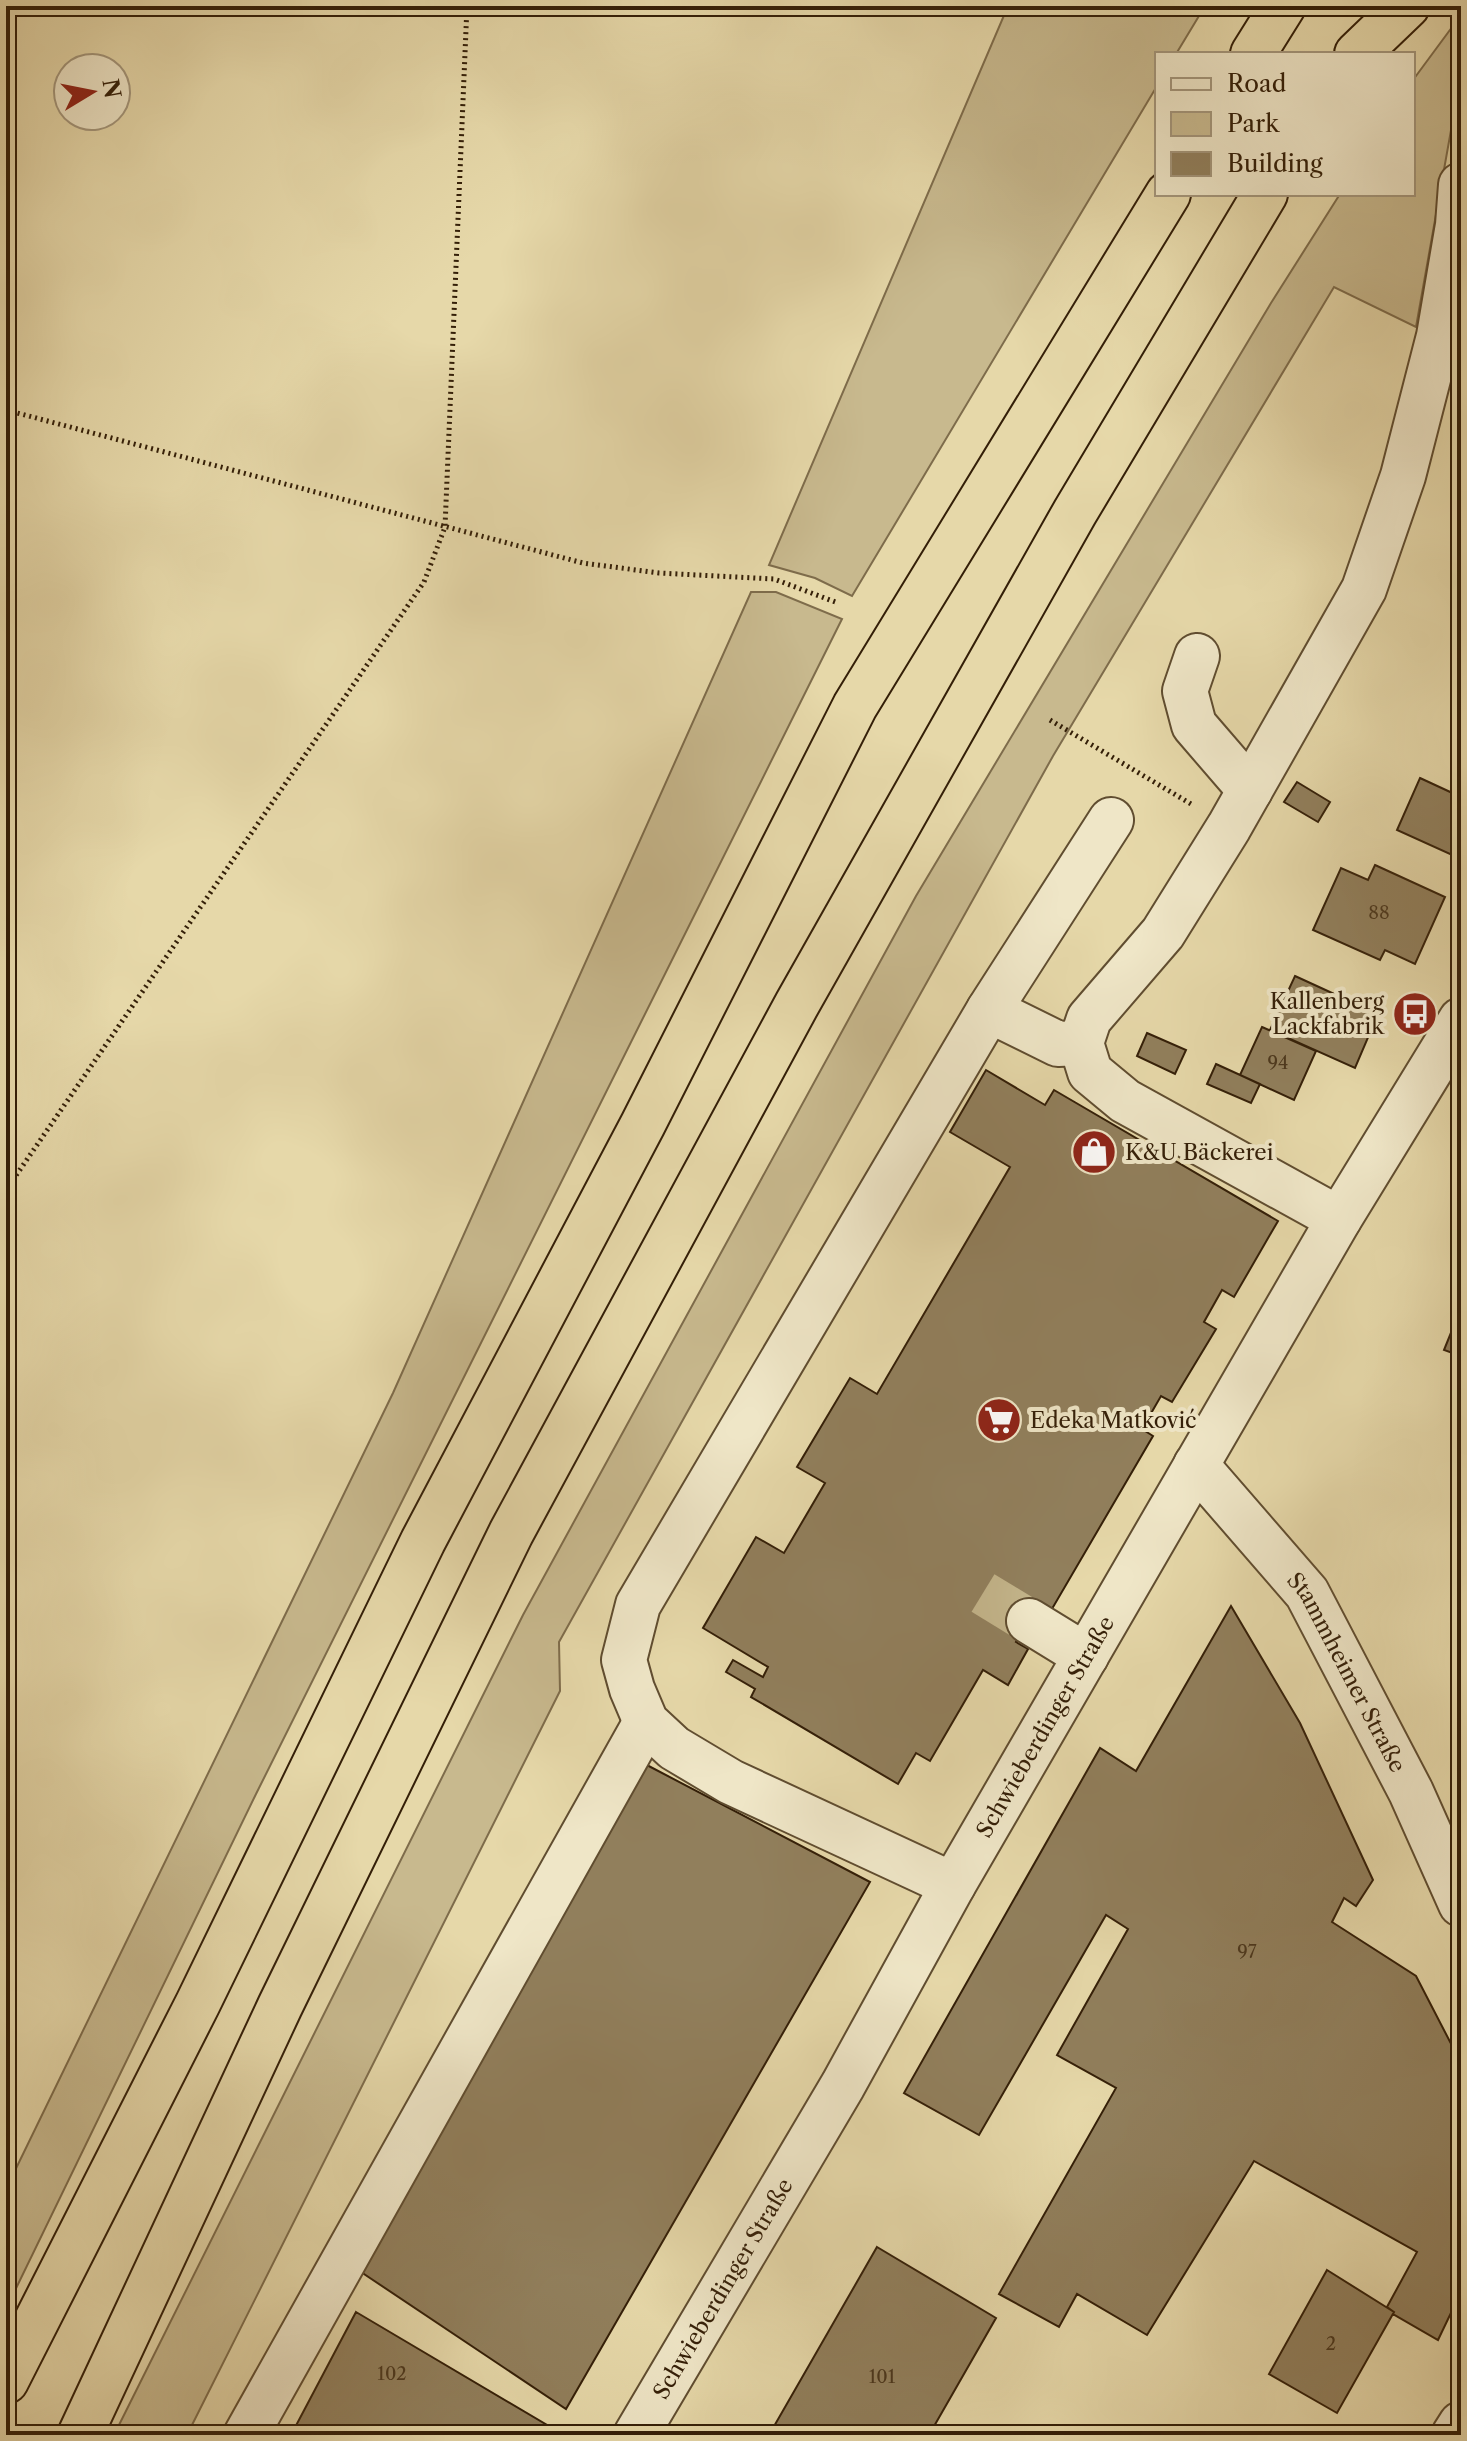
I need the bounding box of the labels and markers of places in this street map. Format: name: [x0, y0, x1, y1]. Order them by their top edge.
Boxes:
place label: Kallenberg Lackfabrik: [1270, 988, 1385, 1040]
bus stop icon: Kallenberg Lackfabrik: [1391, 990, 1439, 1038]
shop icon: K&U Bäckerei: [1070, 1128, 1118, 1176]
place label: K&U Bäckerei: [1125, 1139, 1274, 1166]
supermarket icon: Edeka Matković: [975, 1396, 1023, 1444]
place label: Edeka Matković: [1030, 1407, 1197, 1434]

